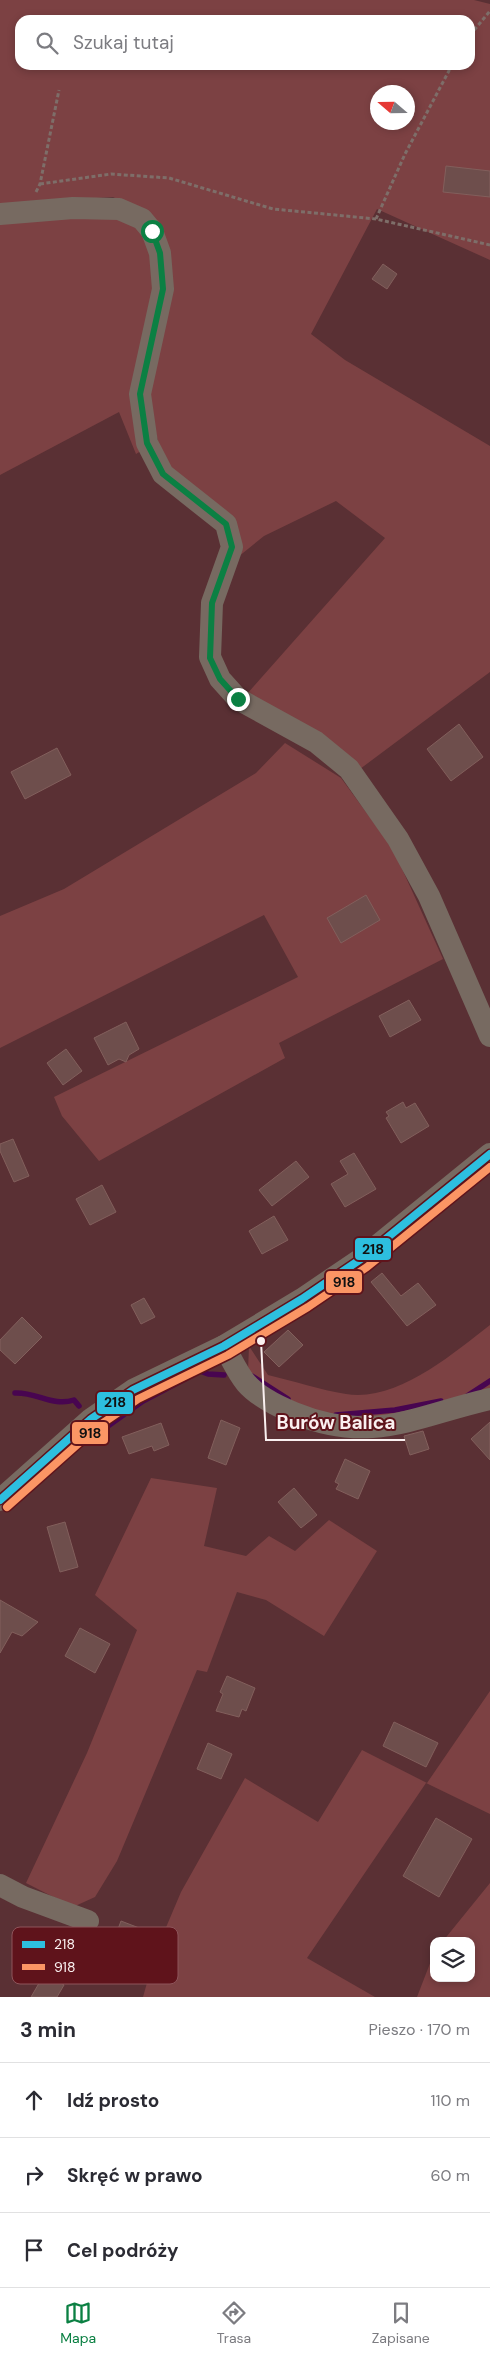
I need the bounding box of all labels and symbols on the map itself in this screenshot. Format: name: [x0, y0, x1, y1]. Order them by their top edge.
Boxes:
north arrow: [370, 85, 415, 130]
route start: [141, 220, 164, 243]
route end: [227, 688, 250, 711]
line badge: 218: [354, 1237, 392, 1261]
text: 218: [362, 1240, 384, 1258]
line badge: 918: [325, 1270, 363, 1294]
text: 918: [333, 1273, 356, 1291]
line badge: 218: [96, 1391, 134, 1415]
text: 218: [104, 1393, 126, 1411]
callout: Burów Balica: [266, 1406, 405, 1440]
text: Burów Balica: [277, 1410, 395, 1435]
line badge: 918: [71, 1421, 109, 1445]
text: 918: [79, 1424, 102, 1442]
legend: [12, 1927, 178, 1984]
text: 218: [54, 1935, 75, 1953]
text: 918: [54, 1958, 75, 1976]

